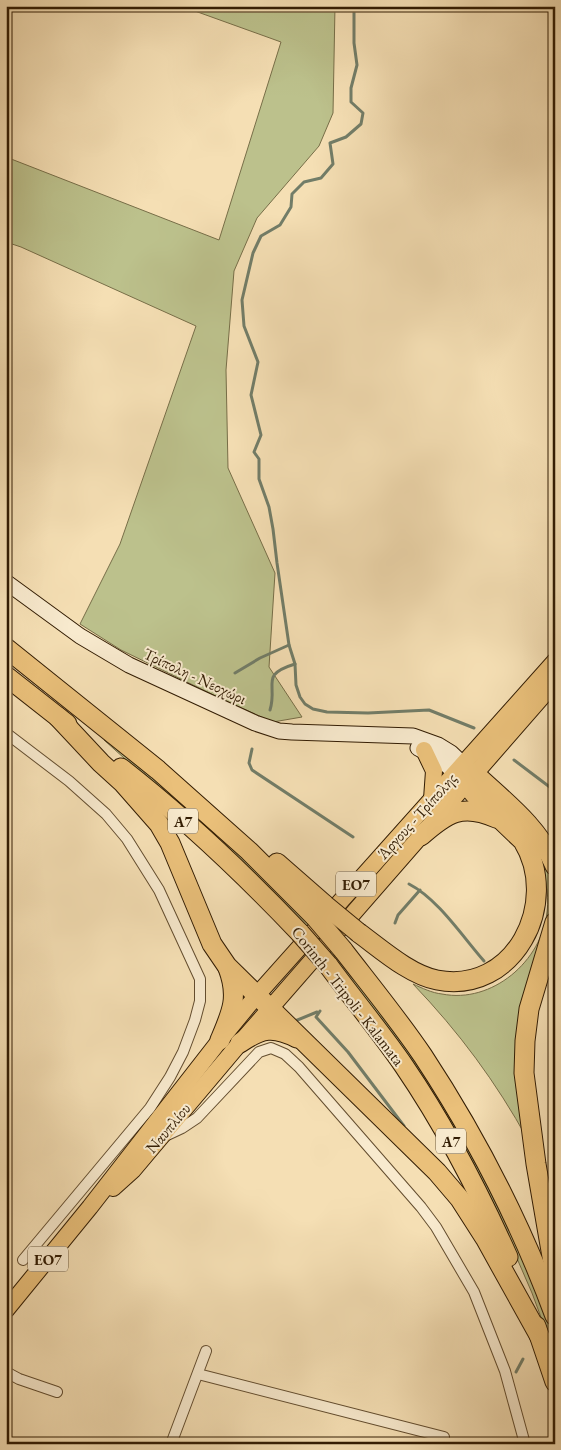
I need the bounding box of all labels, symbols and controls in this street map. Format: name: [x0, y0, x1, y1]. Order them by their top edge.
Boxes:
street label: Τρίπολη - Νεοχώρι: [140, 643, 250, 709]
street label: Άργους - Τρίπολης: [372, 768, 462, 864]
road number: Α7: [168, 808, 198, 834]
road number: ΕΟ7: [336, 872, 376, 896]
street label: Corinth - Tripoli - Kalamata: [287, 922, 410, 1071]
street label: Ναυπλίου: [141, 1098, 195, 1158]
road number: Α7: [436, 1128, 466, 1154]
road number: ΕΟ7: [28, 1246, 68, 1272]

